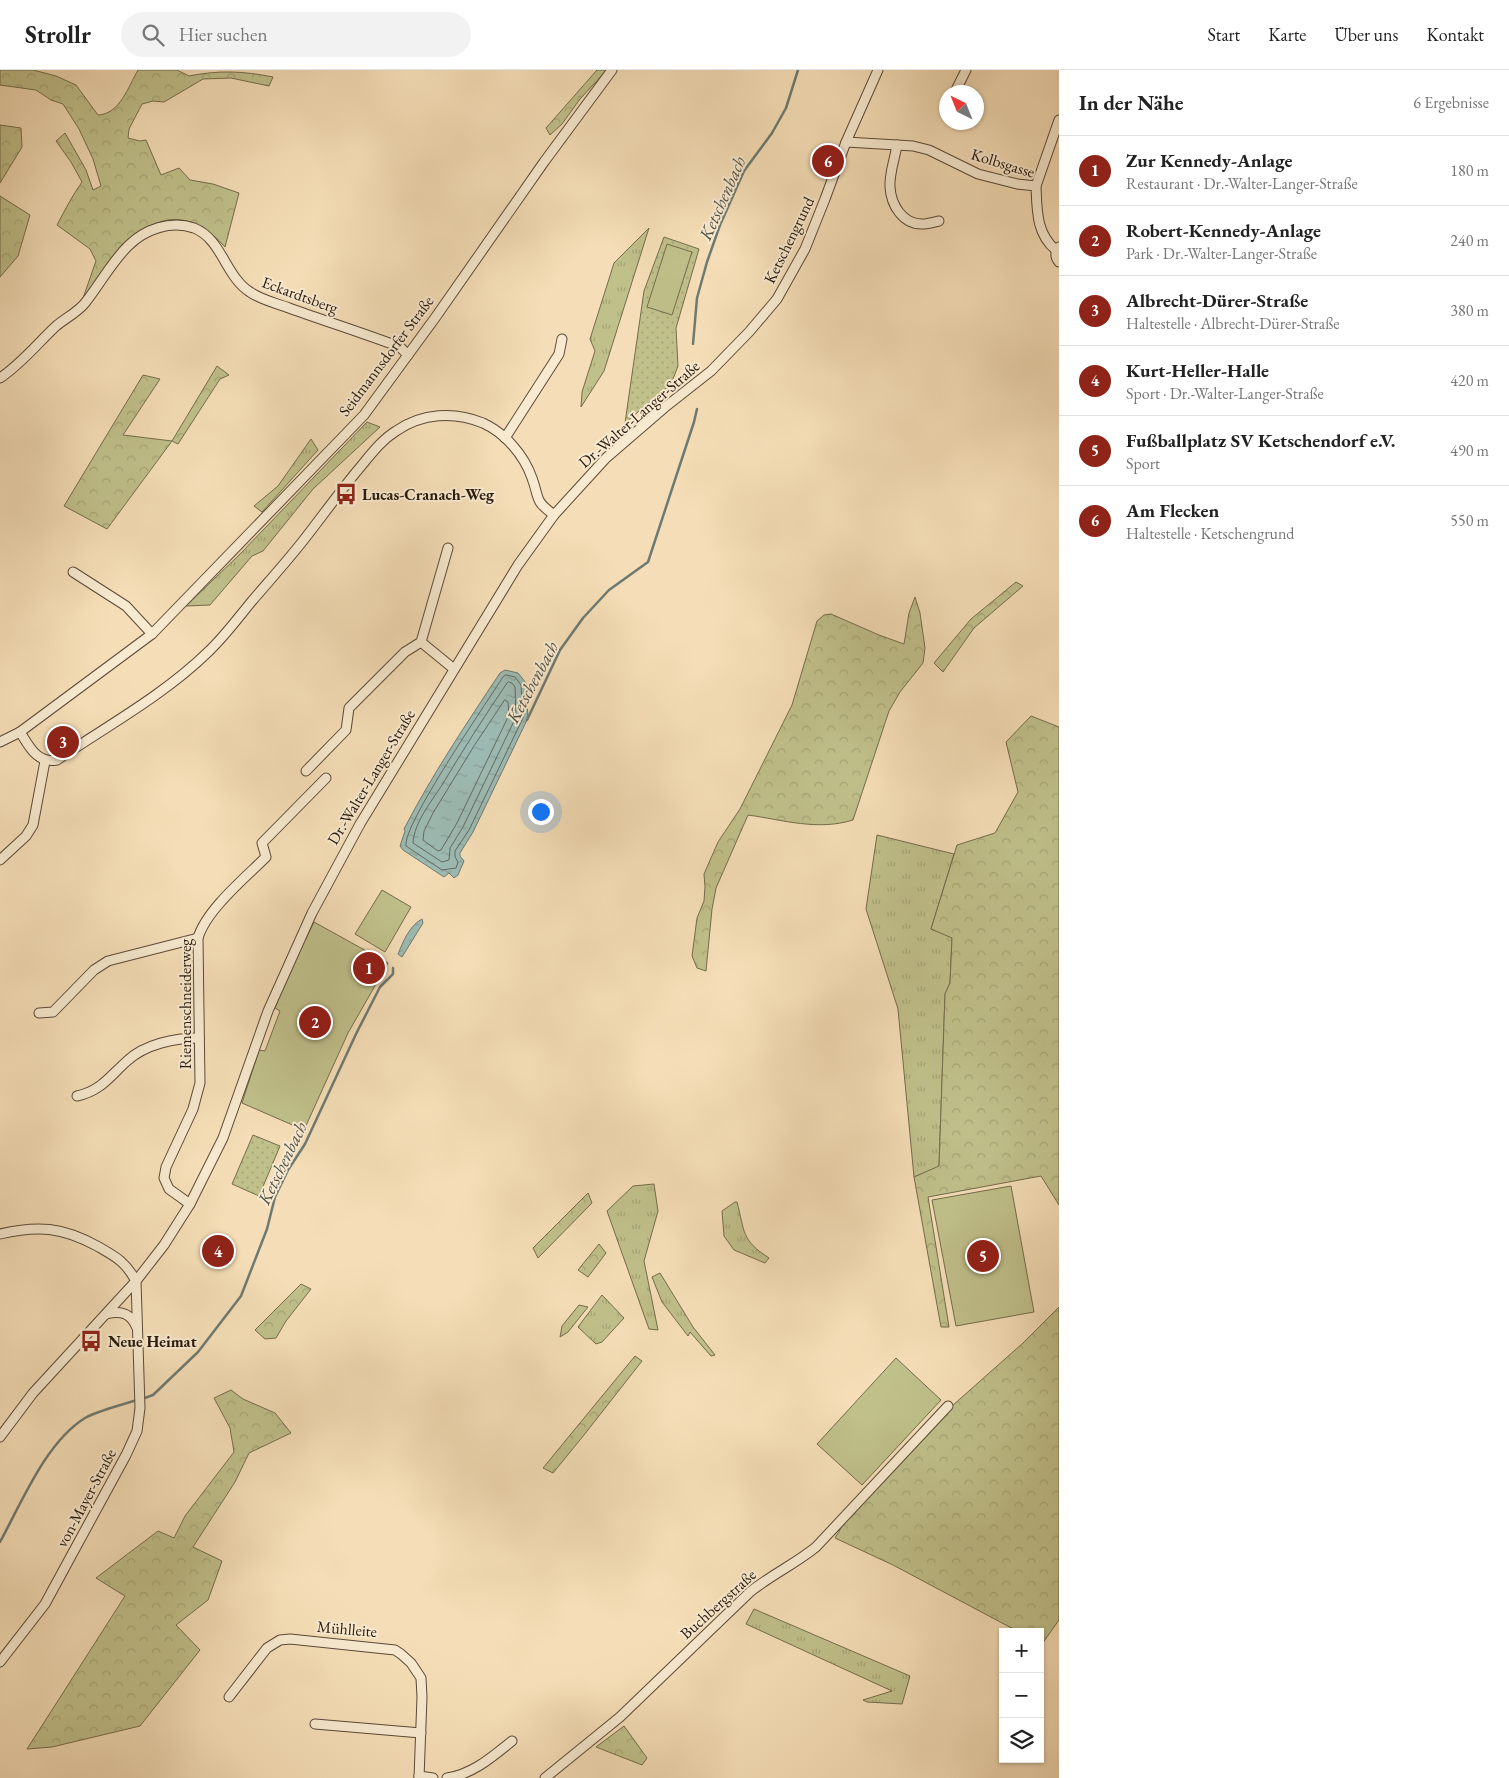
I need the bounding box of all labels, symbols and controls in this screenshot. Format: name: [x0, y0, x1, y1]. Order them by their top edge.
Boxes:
search box: [121, 12, 471, 57]
text: Strollr: [25, 19, 91, 50]
icon: search: [139, 21, 167, 49]
text: Hier suchen: [179, 22, 268, 47]
text: Start: [1207, 23, 1240, 46]
text: Karte: [1268, 23, 1306, 46]
text: Über uns: [1334, 23, 1398, 46]
text: Kontakt: [1426, 23, 1484, 46]
north arrow: [939, 85, 984, 130]
text: In der Nähe: [1079, 89, 1184, 116]
text: 6 Ergebnisse: [1413, 92, 1489, 113]
pin: 6: [812, 142, 844, 180]
street label: Kolbsgasse: [968, 143, 1038, 183]
text: Zur Kennedy-Anlage: [1126, 148, 1292, 173]
water label: Ketschenbach: [693, 152, 751, 244]
text: 1: [1091, 160, 1099, 181]
text: 180 m: [1450, 160, 1489, 181]
text: Restaurant · Dr.-Walter-Langer-Straße: [1126, 173, 1358, 194]
street label: Ketschengrund: [759, 192, 819, 287]
text: Robert-Kennedy-Anlage: [1126, 218, 1321, 243]
text: 2: [1091, 230, 1099, 251]
text: 240 m: [1450, 230, 1489, 251]
text: Park · Dr.-Walter-Langer-Straße: [1126, 243, 1317, 264]
street label: Eckardtsberg: [259, 272, 342, 319]
text: Albrecht-Dürer-Straße: [1126, 288, 1308, 313]
street label: Seidmannsdorfer Straße: [334, 291, 438, 421]
text: 3: [1091, 300, 1099, 321]
text: 380 m: [1450, 300, 1489, 321]
text: Haltestelle · Albrecht-Dürer-Straße: [1126, 313, 1339, 334]
street label: Dr.-Walter-Langer-Straße: [574, 355, 704, 473]
text: Kurt-Heller-Halle: [1126, 358, 1269, 383]
text: 4: [1091, 370, 1099, 391]
text: 420 m: [1450, 370, 1489, 391]
text: Sport · Dr.-Walter-Langer-Straße: [1126, 383, 1324, 404]
text: Fußballplatz SV Ketschendorf e.V.: [1126, 428, 1395, 453]
text: 5: [1091, 440, 1099, 461]
text: 490 m: [1450, 440, 1489, 461]
text: Sport: [1126, 453, 1160, 474]
bus stop icon: Lucas-Cranach-Weg: [333, 481, 359, 507]
place label: Lucas-Cranach-Weg: [362, 484, 495, 505]
text: Am Flecken: [1126, 498, 1219, 523]
text: 6: [1091, 510, 1099, 531]
text: 550 m: [1450, 510, 1489, 531]
text: Haltestelle · Ketschengrund: [1126, 523, 1294, 544]
water label: Ketschenbach: [500, 637, 563, 728]
street label: Dr.-Walter-Langer-Straße: [322, 705, 420, 849]
pin: 3: [47, 723, 79, 761]
your location: [528, 799, 554, 825]
street label: Riemenschneiderweg: [175, 938, 196, 1069]
pin: 1: [353, 949, 385, 987]
pin: 2: [299, 1003, 331, 1041]
water label: Ketschenbach: [252, 1118, 312, 1209]
pin: 4: [202, 1232, 234, 1270]
pin: 5: [967, 1237, 999, 1275]
bus stop icon: Neue Heimat: [78, 1328, 104, 1354]
place label: Neue Heimat: [108, 1331, 197, 1352]
street label: von-Mayer-Straße: [51, 1445, 121, 1551]
street label: Buchbergstraße: [675, 1564, 761, 1644]
street label: Mühlleite: [316, 1616, 378, 1642]
map controls: [999, 1628, 1044, 1763]
button: +: [999, 1628, 1044, 1673]
button: −: [999, 1673, 1044, 1718]
button: layers: [999, 1718, 1044, 1763]

